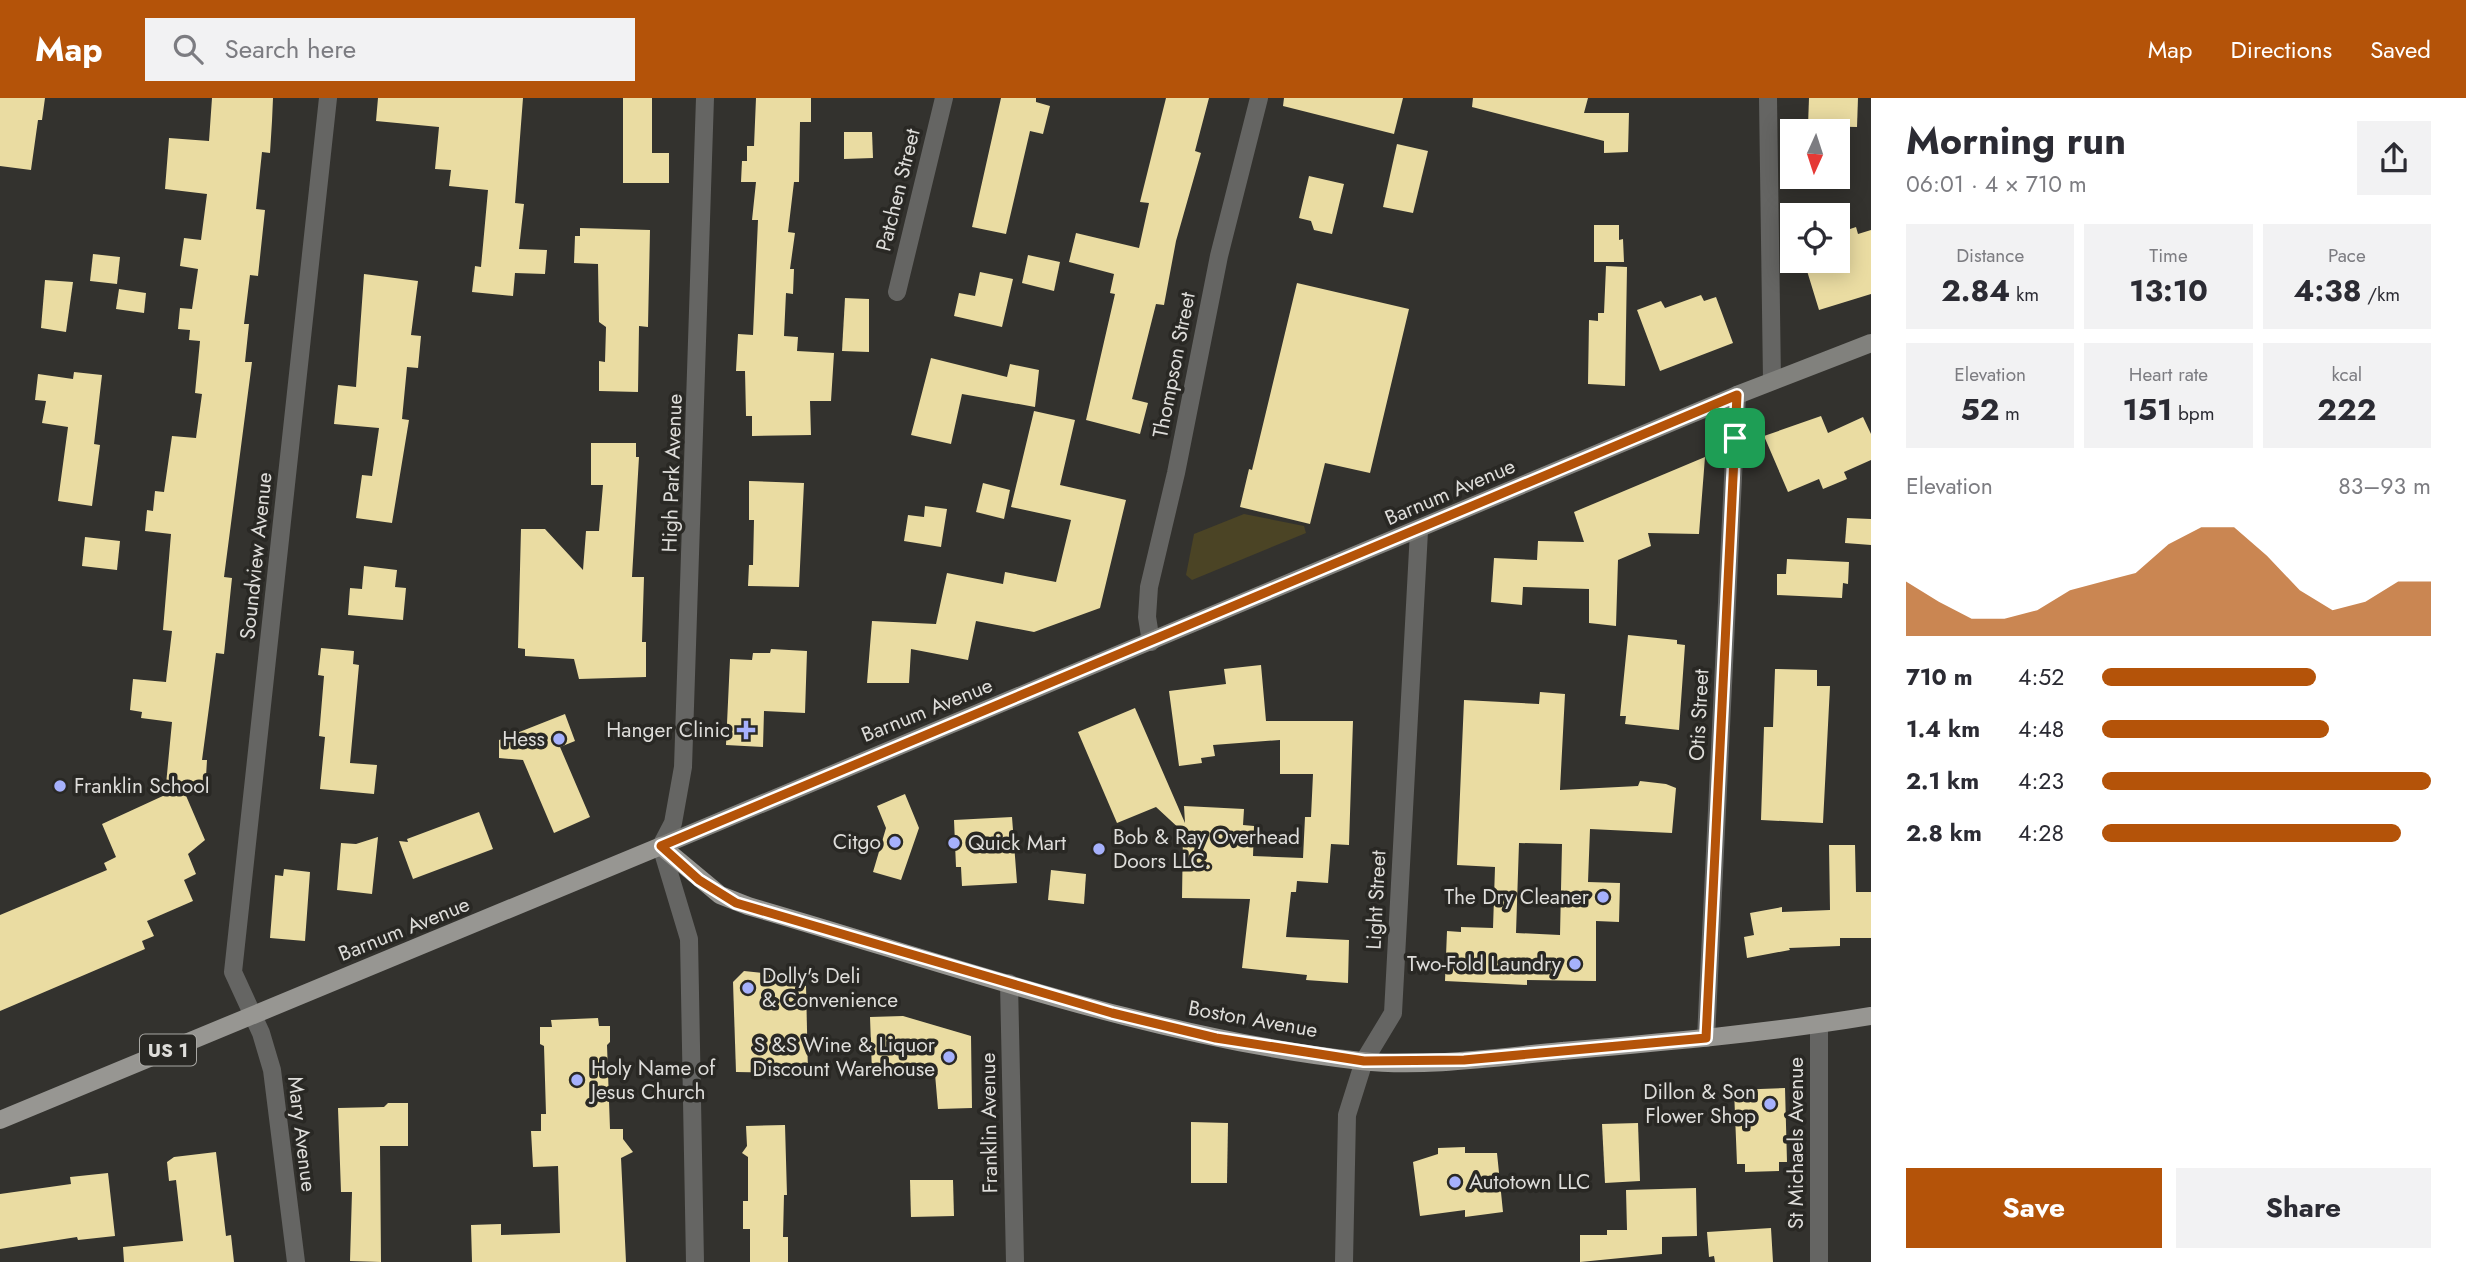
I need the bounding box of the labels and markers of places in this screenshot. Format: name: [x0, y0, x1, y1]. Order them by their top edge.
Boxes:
pin: [1705, 408, 1765, 468]
place label: Hanger Clinic: [606, 715, 730, 745]
marker: Hanger Clinic: [736, 720, 756, 740]
place label: Hess: [502, 724, 545, 754]
marker: Hess: [551, 731, 567, 747]
place label: Franklin School: [74, 771, 210, 801]
marker: Franklin School: [52, 778, 68, 794]
place label: Bob & Ray Overhead Doors LLC.: [1113, 822, 1300, 876]
place label: Citgo: [833, 827, 881, 857]
place label: Quick Mart: [968, 828, 1066, 858]
marker: Citgo: [887, 834, 903, 850]
marker: Quick Mart: [946, 835, 962, 851]
marker: Bob & Ray Overhead Doors LLC.: [1091, 841, 1107, 857]
place label: The Dry Cleaner: [1444, 882, 1590, 912]
marker: The Dry Cleaner: [1595, 889, 1611, 905]
place label: Two-Fold Laundry: [1407, 949, 1562, 979]
marker: Two-Fold Laundry: [1567, 956, 1583, 972]
place label: Dolly's Deli & Convenience: [762, 961, 898, 1015]
marker: Dolly's Deli & Convenience: [740, 980, 756, 996]
place label: S &S Wine & Liquor Discount Warehouse: [753, 1030, 936, 1084]
marker: S &S Wine & Liquor Discount Warehouse: [941, 1049, 957, 1065]
place label: Holy Name of Jesus Church: [588, 1053, 716, 1107]
marker: Holy Name of Jesus Church: [569, 1072, 585, 1088]
place label: Dillon & Son Flower Shop: [1643, 1077, 1756, 1131]
marker: Dillon & Son Flower Shop: [1762, 1096, 1778, 1112]
place label: Autotown LLC: [1469, 1167, 1590, 1197]
marker: Autotown LLC: [1447, 1174, 1463, 1190]

